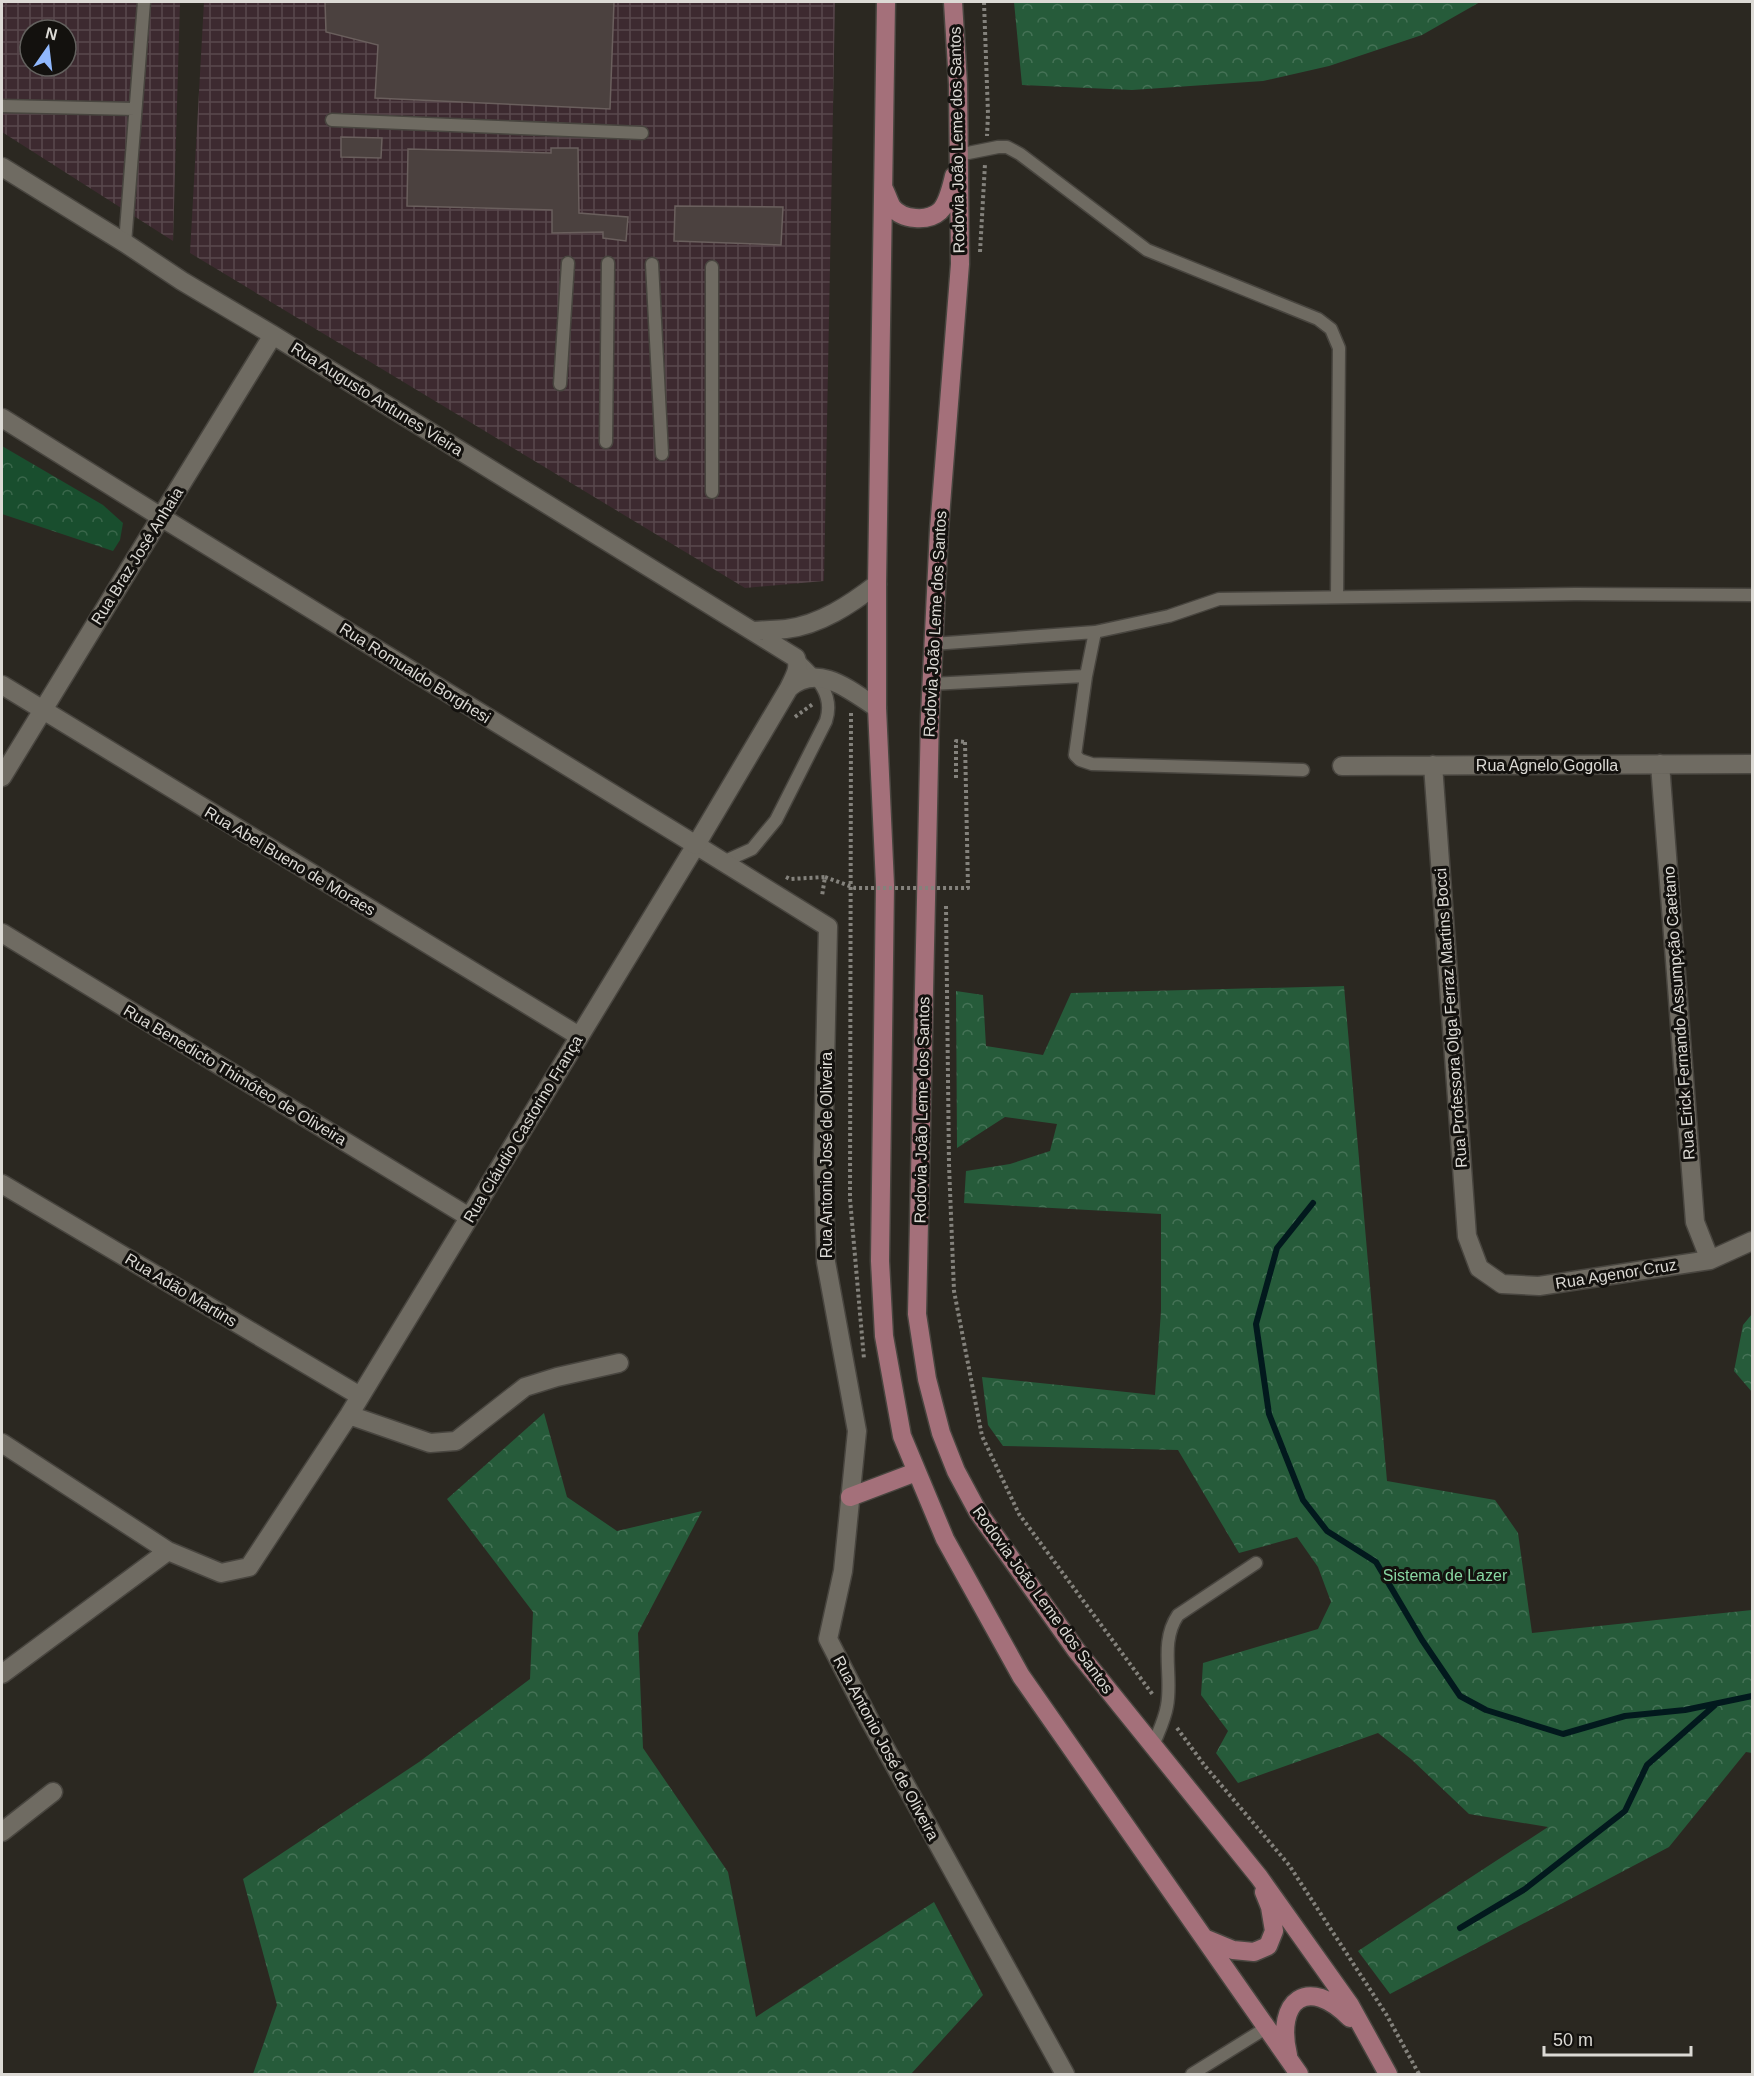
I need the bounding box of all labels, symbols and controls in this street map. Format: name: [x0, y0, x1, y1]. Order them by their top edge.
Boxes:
north arrow: [18, 18, 78, 78]
text: N: [44, 24, 59, 44]
street label: Rodovia João Leme dos Santos: [947, 26, 967, 254]
street label: Rua Augusto Antunes Vieira: [288, 339, 466, 459]
street label: Rua Braz José Anhaia: [88, 484, 186, 628]
street label: Rodovia João Leme dos Santos: [921, 510, 949, 738]
street label: Rua Romualdo Borghesi: [337, 620, 493, 726]
street label: Rua Agnelo Gogolla: [1476, 757, 1618, 774]
street label: Rua Abel Bueno de Moraes: [202, 803, 378, 919]
street label: Rua Erick Fernando Assumpção Caetano: [1660, 865, 1698, 1160]
street label: Rua Professora Olga Ferraz Martins Bocci: [1432, 867, 1470, 1169]
street label: Rodovia João Leme dos Santos: [912, 996, 932, 1224]
street label: Rua Benedicto Thimóteo de Oliveira: [121, 1002, 349, 1148]
street label: Rua Cláudio Castorino França: [460, 1032, 586, 1226]
street label: Rua Antonio José de Oliveira: [818, 1052, 835, 1258]
street label: Rua Adão Martins: [122, 1250, 240, 1330]
street label: Rua Agenor Cruz: [1554, 1256, 1678, 1292]
street label: Rodovia João Leme dos Santos: [969, 1503, 1117, 1697]
park label: Sistema de Lazer: [1383, 1567, 1508, 1584]
street label: Rua Antonio José de Oliveira: [830, 1653, 942, 1843]
scale bar: [1544, 2019, 1691, 2057]
text: 50 m: [1553, 2030, 1593, 2050]

